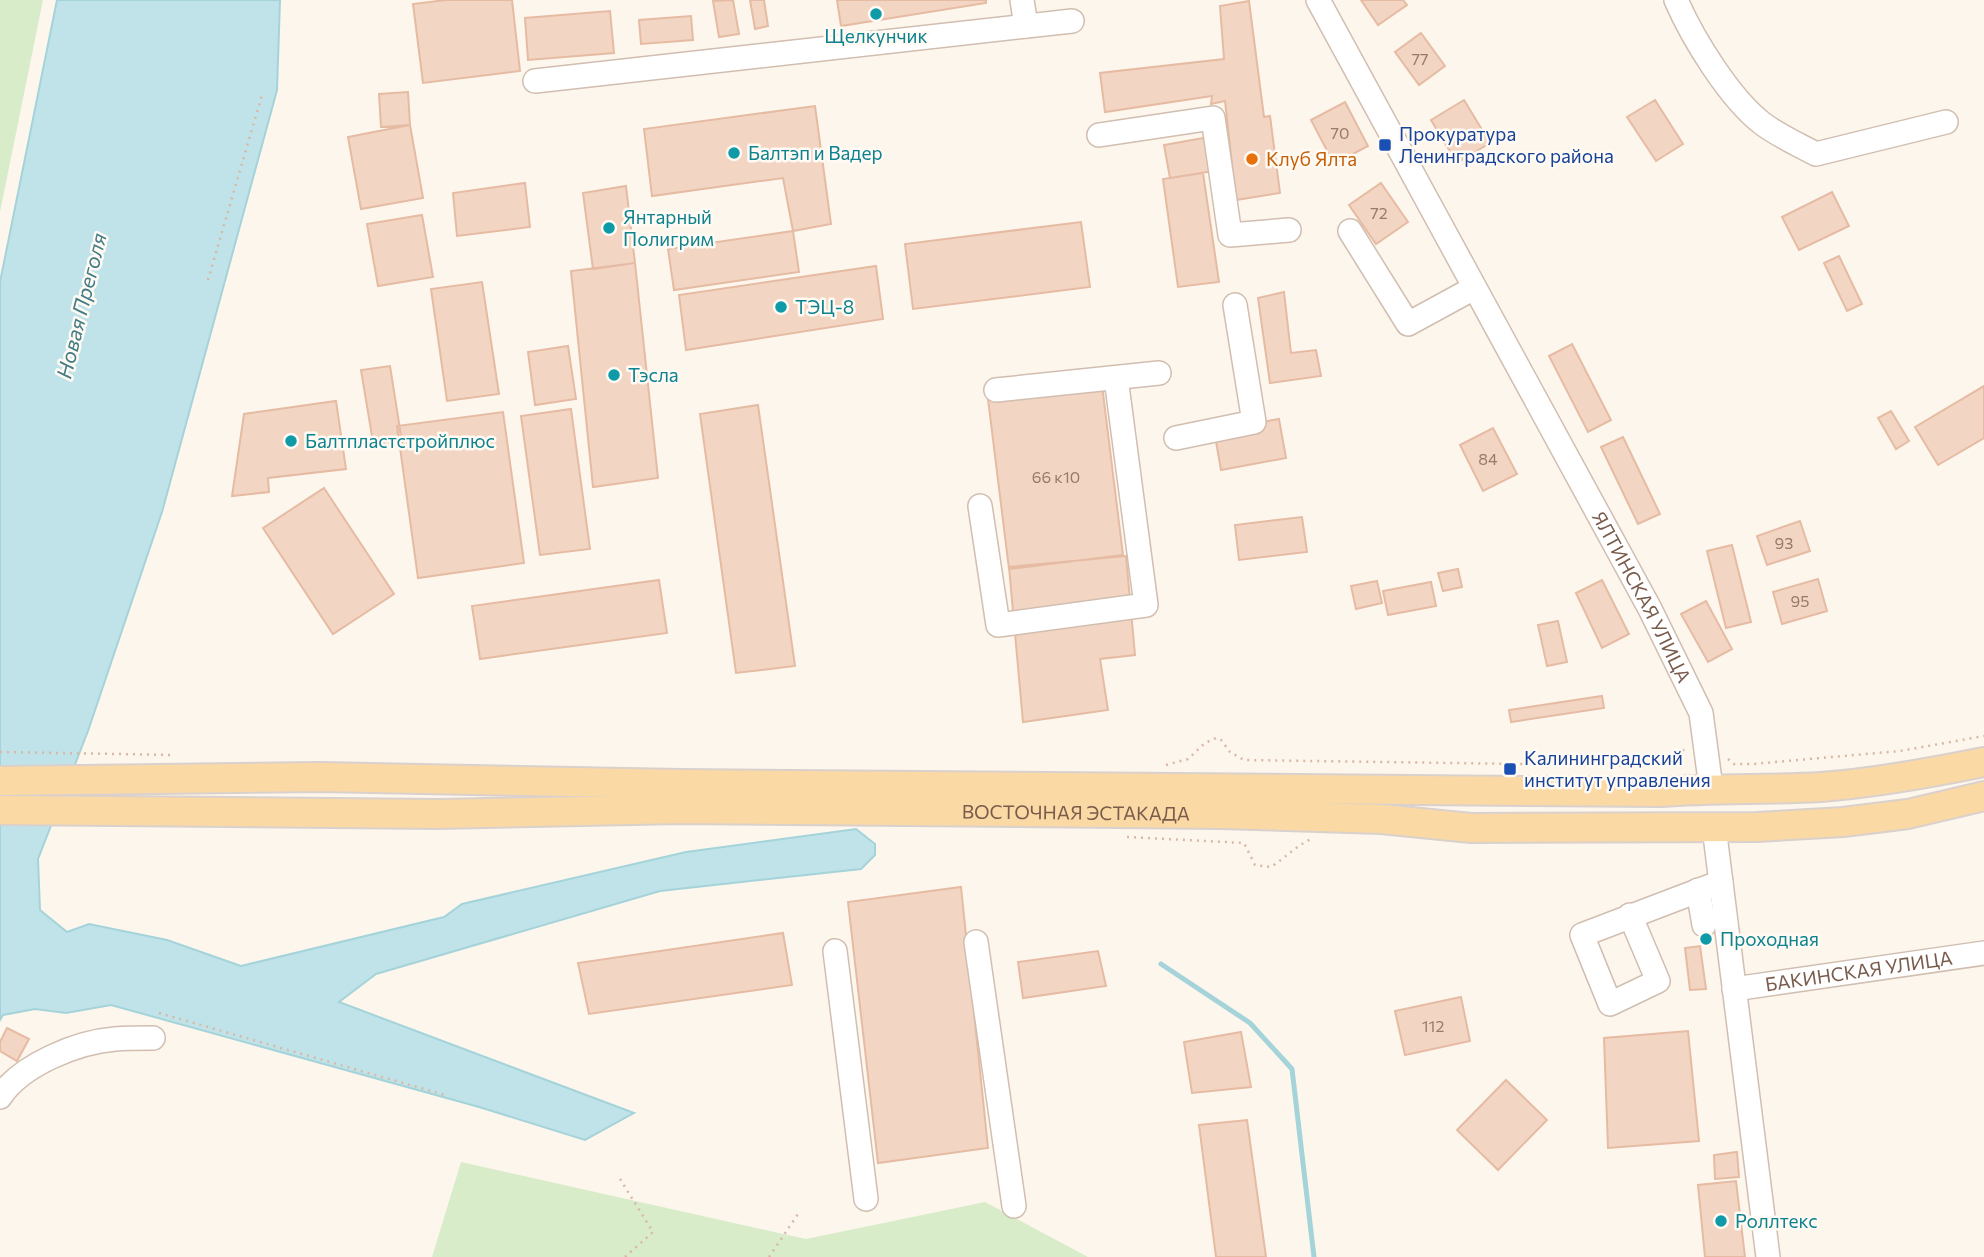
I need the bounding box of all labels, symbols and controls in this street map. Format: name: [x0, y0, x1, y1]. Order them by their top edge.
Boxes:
marker: Щелкунчик: [868, 6, 884, 22]
place label: Щелкунчик: [824, 24, 928, 47]
house number: 77: [1412, 49, 1428, 68]
place label: Прокуратура Ленинградского района: [1399, 122, 1614, 167]
house number: 70: [1331, 123, 1349, 142]
marker: Прокуратура Ленинградского района: [1377, 137, 1393, 153]
place label: Балтэп и Вадер: [748, 141, 883, 164]
marker: Балтэп и Вадер: [726, 145, 742, 161]
place label: Клуб Ялта: [1266, 147, 1357, 170]
marker: Клуб Ялта: [1244, 151, 1260, 167]
house number: 72: [1370, 203, 1388, 222]
place label: Янтарный Полигрим: [623, 205, 714, 250]
marker: Янтарный Полигрим: [601, 220, 617, 236]
water label: Новая Преголя: [50, 230, 111, 381]
place label: ТЭЦ-8: [795, 295, 854, 318]
marker: ТЭЦ-8: [773, 299, 789, 315]
place label: Тэсла: [628, 363, 679, 386]
marker: Тэсла: [606, 367, 622, 383]
place label: Балтпластстройплюс: [305, 429, 495, 452]
marker: Балтпластстройплюс: [283, 433, 299, 449]
house number: 84: [1478, 449, 1498, 468]
house number: 66 к10: [1032, 467, 1080, 486]
street label: ЯЛТИНСКАЯ УЛИЦА: [1588, 507, 1696, 686]
house number: 93: [1775, 533, 1793, 552]
house number: 95: [1791, 591, 1809, 610]
place label: Калининградский институт управления: [1524, 746, 1711, 791]
marker: Калининградский институт управления: [1502, 761, 1518, 777]
street label: ВОСТОЧНАЯ ЭСТАКАДА: [962, 800, 1190, 825]
place label: Проходная: [1720, 927, 1819, 950]
marker: Проходная: [1698, 931, 1714, 947]
street label: БАКИНСКАЯ УЛИЦА: [1764, 946, 1954, 995]
house number: 112: [1422, 1016, 1444, 1035]
place label: Роллтекс: [1735, 1209, 1818, 1232]
marker: Роллтекс: [1713, 1213, 1729, 1229]

